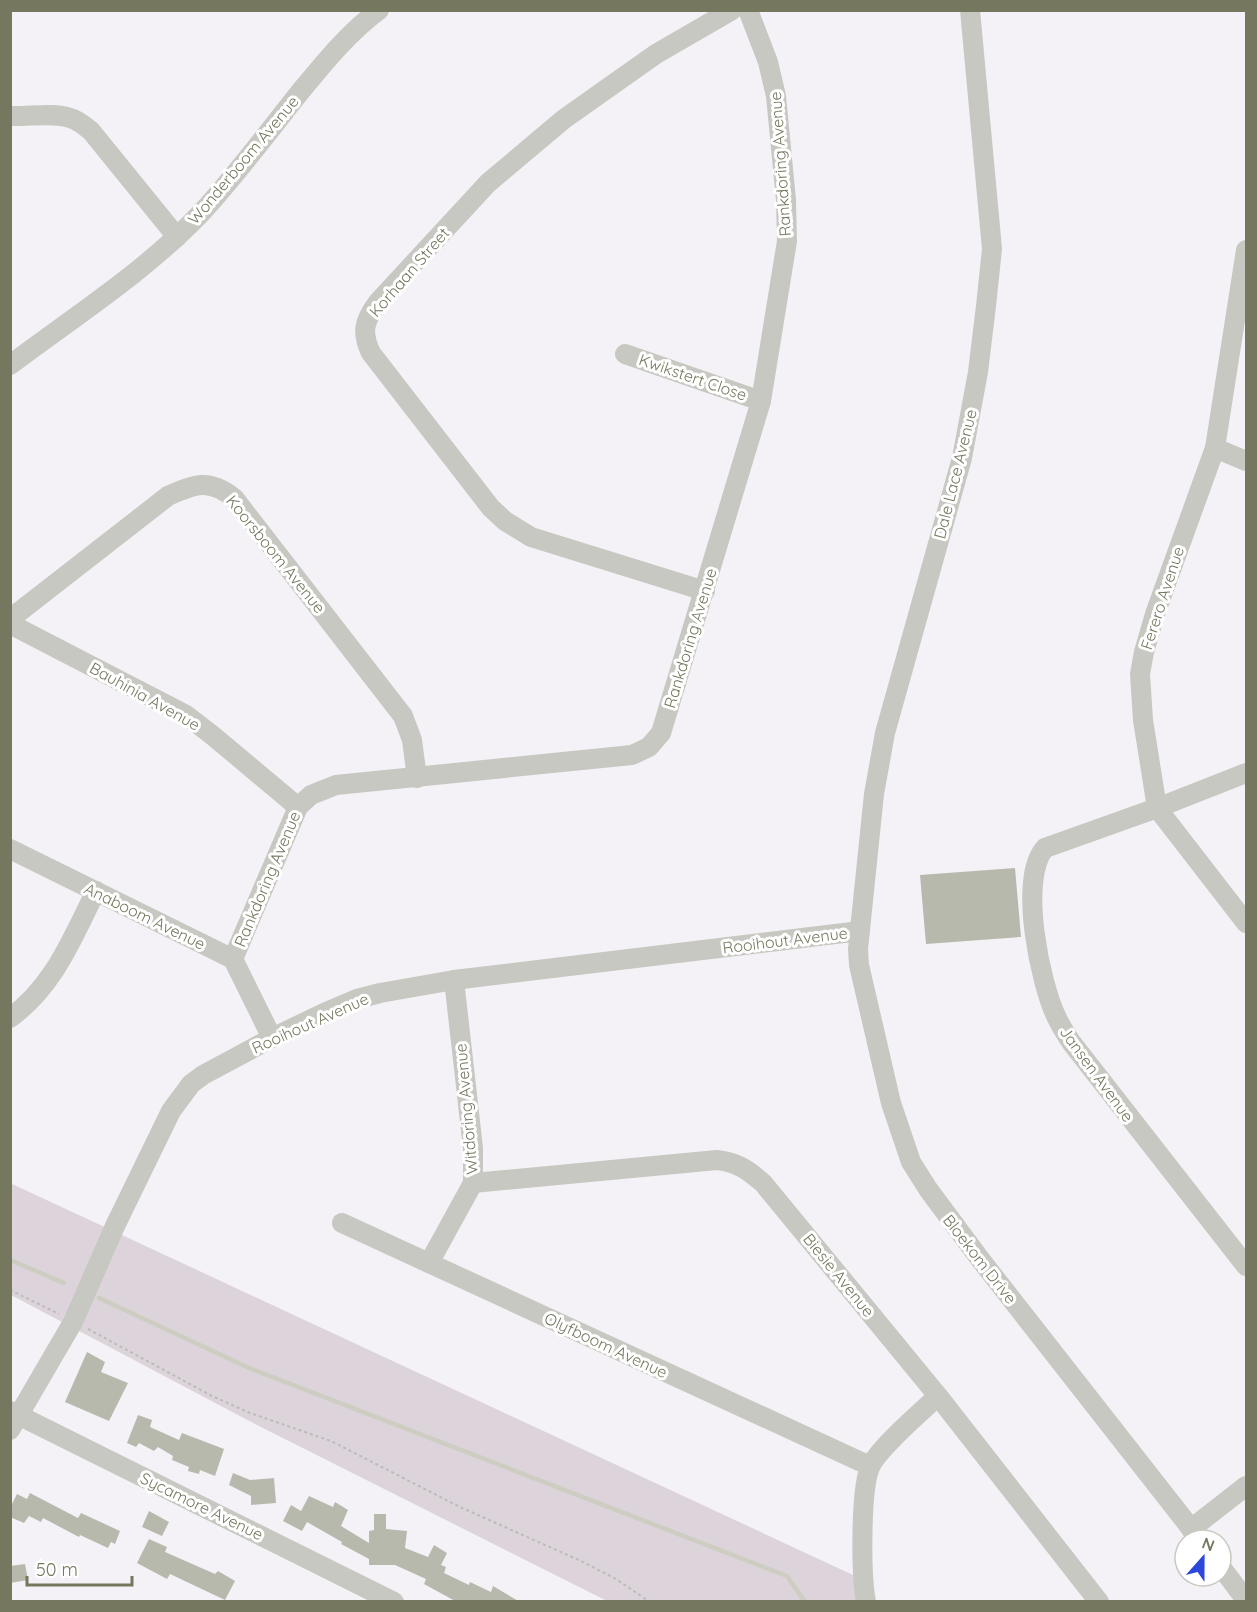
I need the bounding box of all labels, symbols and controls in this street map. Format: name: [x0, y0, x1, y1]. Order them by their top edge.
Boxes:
street label: Rankdoring Avenue: [765, 91, 795, 237]
street label: Wonderboom Avenue: [183, 92, 303, 228]
street label: Korhaan Street: [365, 223, 453, 321]
street label: Kwikstert Close: [637, 349, 749, 405]
street label: Dale Lace Avenue: [929, 407, 981, 541]
street label: Koorsboom Avenue: [222, 491, 330, 617]
street label: Ferero Avenue: [1136, 544, 1188, 652]
street label: Rankdoring Avenue: [659, 566, 721, 710]
street label: Bauhinia Avenue: [86, 657, 204, 735]
street label: Rankdoring Avenue: [229, 808, 305, 950]
street label: Anaboom Avenue: [81, 878, 209, 954]
street label: Rooihout Avenue: [721, 922, 849, 958]
street label: Rooihout Avenue: [248, 988, 372, 1058]
street label: Jansen Avenue: [1056, 1022, 1138, 1126]
street label: Witdoring Avenue: [450, 1043, 482, 1175]
street label: Bloekom Drive: [939, 1210, 1021, 1308]
street label: Biesie Avenue: [799, 1229, 879, 1321]
street label: Olyfboom Avenue: [541, 1308, 671, 1382]
street label: Sycamore Avenue: [137, 1468, 267, 1544]
north arrow: [1173, 1528, 1233, 1588]
text: N: [1199, 1533, 1217, 1555]
scale bar: [27, 1549, 132, 1587]
text: 50 m: [36, 1558, 78, 1581]

